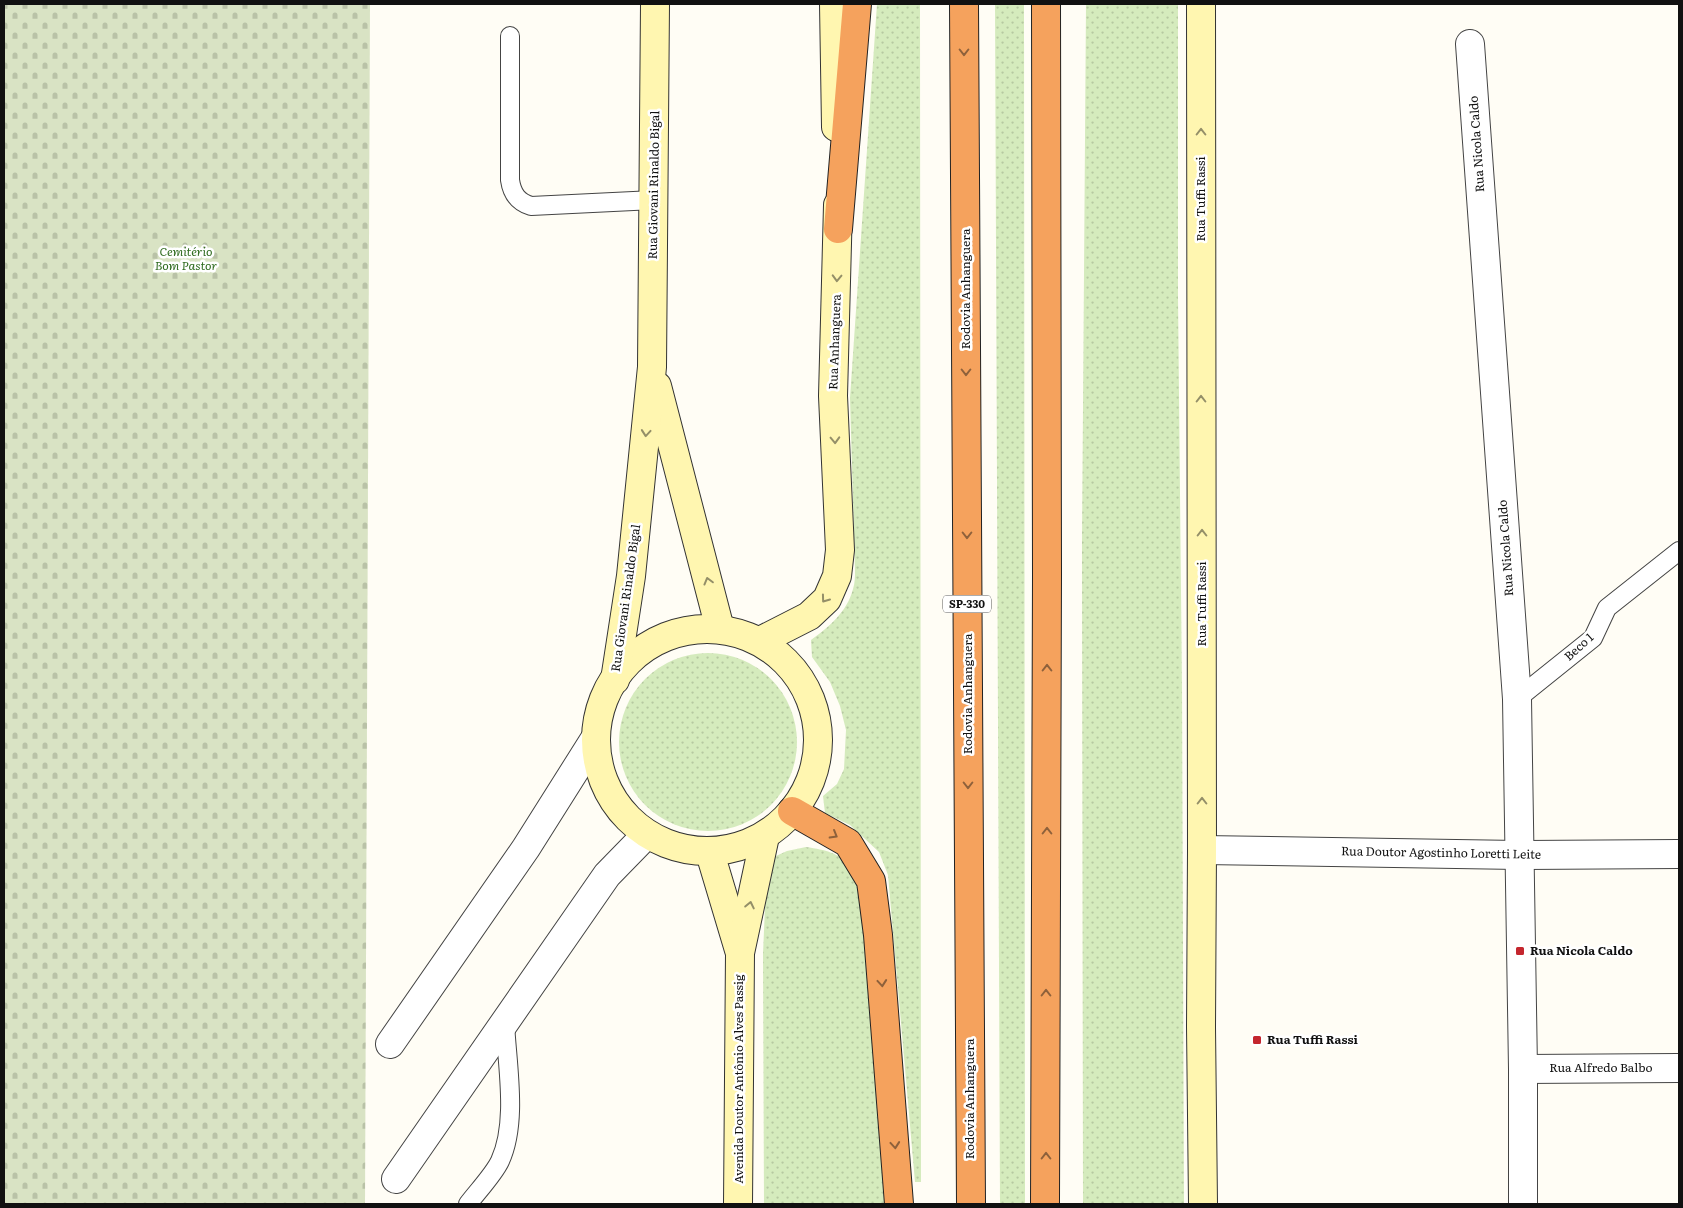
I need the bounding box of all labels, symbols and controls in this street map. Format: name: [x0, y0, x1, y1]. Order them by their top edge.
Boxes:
one-way arrow: [959, 49, 969, 57]
street label: Rua Nicola Caldo: [1464, 95, 1488, 193]
street label: Rua Giovani Rinaldo Bigal: [643, 110, 663, 260]
one-way arrow: [1196, 127, 1206, 135]
street label: Rua Tuffi Rassi: [1191, 157, 1209, 241]
street label: Rodovia Anhanguera: [956, 228, 974, 349]
park label: Cemitério Bom Pastor: [155, 242, 218, 274]
one-way arrow: [831, 274, 842, 282]
street label: Rua Anhanguera: [823, 293, 845, 390]
one-way arrow: [961, 369, 971, 377]
one-way arrow: [1196, 395, 1207, 403]
one-way arrow: [641, 429, 652, 437]
one-way arrow: [830, 436, 841, 444]
street label: Rua Nicola Caldo: [1493, 499, 1517, 597]
street label: Rua Giovani Rinaldo Bigal: [606, 523, 644, 673]
one-way arrow: [1197, 529, 1207, 537]
one-way arrow: [962, 532, 972, 539]
street label: Rua Tuffi Rassi: [1192, 562, 1210, 646]
one-way arrow: [703, 577, 714, 586]
one-way arrow: [822, 593, 831, 603]
road number: SP-330: [943, 596, 991, 612]
street label: Beco 1: [1560, 628, 1597, 664]
street label: Rodovia Anhanguera: [958, 633, 976, 754]
one-way arrow: [1042, 664, 1052, 672]
one-way arrow: [963, 782, 973, 789]
one-way arrow: [1197, 797, 1207, 804]
one-way arrow: [1042, 826, 1052, 834]
one-way arrow: [829, 829, 838, 839]
street label: Rua Doutor Agostinho Loretti Leite: [1341, 841, 1541, 863]
one-way arrow: [744, 901, 755, 910]
place label: Rua Nicola Caldo: [1530, 941, 1633, 959]
marker: Rua Nicola Caldo: [1514, 945, 1526, 957]
street label: Avenida Doutor Antônio Alves Passig: [729, 974, 747, 1184]
one-way arrow: [876, 979, 887, 987]
one-way arrow: [1041, 989, 1051, 996]
place label: Rua Tuffi Rassi: [1267, 1030, 1358, 1048]
marker: Rua Tuffi Rassi: [1251, 1034, 1263, 1046]
street label: Rodovia Anhanguera: [960, 1038, 978, 1159]
street label: Rua Alfredo Balbo: [1549, 1058, 1653, 1076]
one-way arrow: [889, 1141, 900, 1149]
one-way arrow: [1041, 1151, 1051, 1159]

